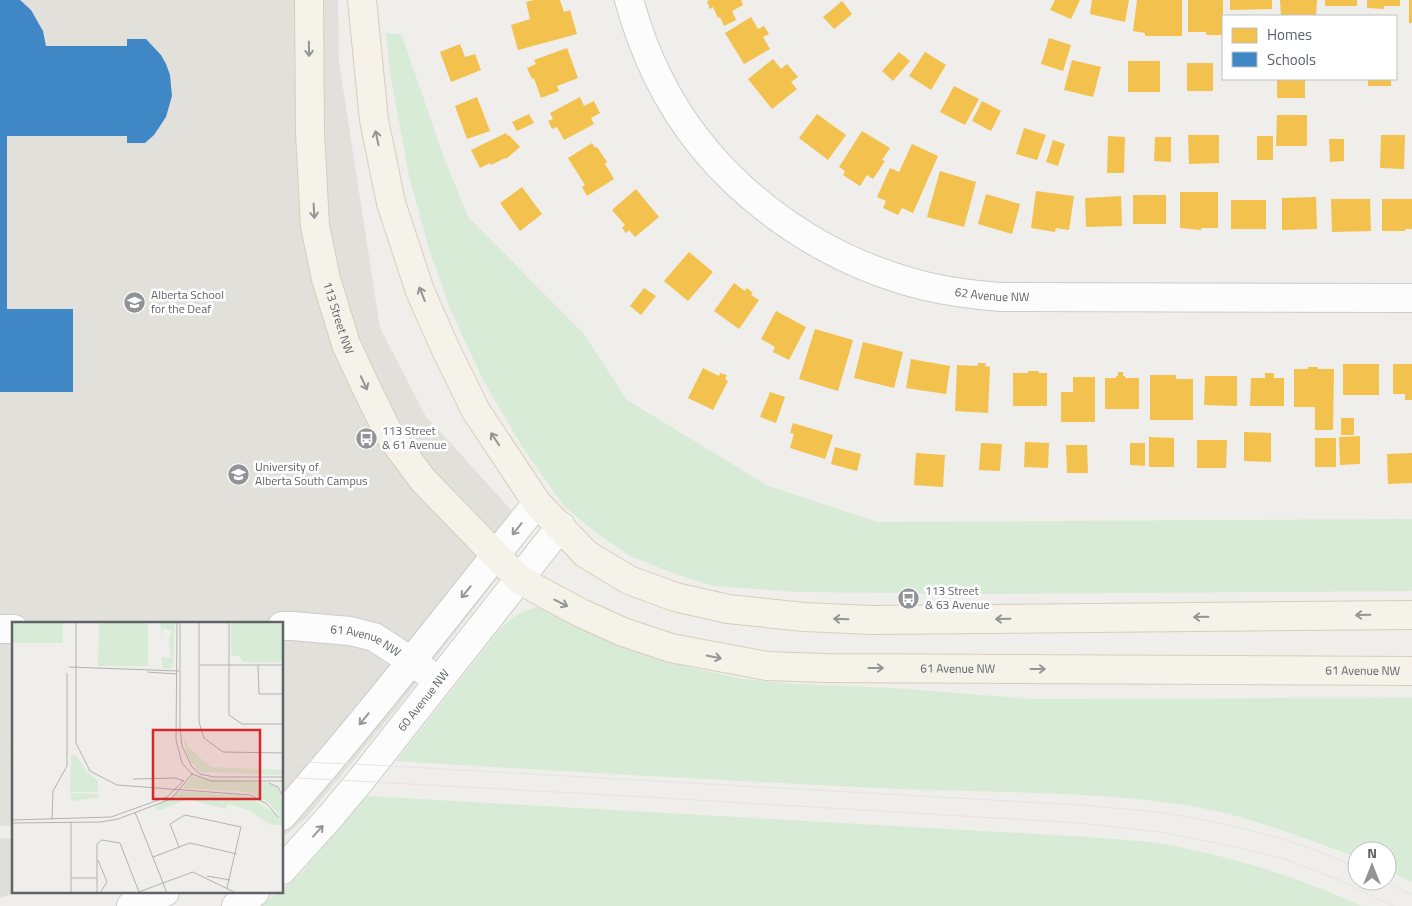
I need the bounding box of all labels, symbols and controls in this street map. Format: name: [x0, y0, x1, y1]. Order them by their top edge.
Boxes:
legend: [1222, 15, 1397, 80]
text: Homes: [1267, 23, 1312, 46]
one-way arrow: [305, 40, 314, 56]
text: Schools: [1267, 48, 1316, 71]
one-way arrow: [372, 131, 382, 147]
one-way arrow: [310, 203, 319, 219]
street label: 113 Street NW: [318, 279, 360, 357]
street label: 62 Avenue NW: [953, 282, 1030, 306]
place label: Alberta School for the Deaf: [151, 285, 224, 318]
one-way arrow: [416, 287, 426, 302]
school or university icon: Alberta School for the Deaf: [123, 290, 147, 314]
one-way arrow: [360, 375, 370, 390]
place label: 113 Street & 61 Avenue: [382, 421, 447, 454]
bus stop icon: 113 Street & 61 Avenue: [354, 426, 378, 450]
one-way arrow: [490, 432, 500, 446]
place label: University of Alberta South Campus: [255, 457, 368, 490]
school or university icon: University of Alberta South Campus: [227, 462, 251, 486]
one-way arrow: [511, 522, 522, 535]
place label: 113 Street & 63 Avenue: [925, 581, 990, 614]
one-way arrow: [460, 586, 471, 599]
bus stop icon: 113 Street & 63 Avenue: [897, 586, 921, 610]
one-way arrow: [554, 598, 569, 608]
one-way arrow: [1356, 610, 1372, 620]
one-way arrow: [1193, 612, 1210, 622]
one-way arrow: [833, 614, 850, 624]
one-way arrow: [996, 614, 1012, 624]
street label: 61 Avenue NW: [330, 619, 405, 661]
inset map: [12, 622, 284, 894]
one-way arrow: [706, 652, 722, 662]
street label: 61 Avenue NW: [920, 658, 996, 678]
street label: 61 Avenue NW: [1325, 661, 1401, 680]
street label: 60 Avenue NW: [392, 664, 454, 735]
one-way arrow: [867, 664, 883, 673]
one-way arrow: [1030, 664, 1046, 674]
one-way arrow: [358, 712, 369, 725]
one-way arrow: [312, 824, 324, 837]
north arrow: [1347, 841, 1397, 891]
text: N: [1367, 842, 1377, 863]

